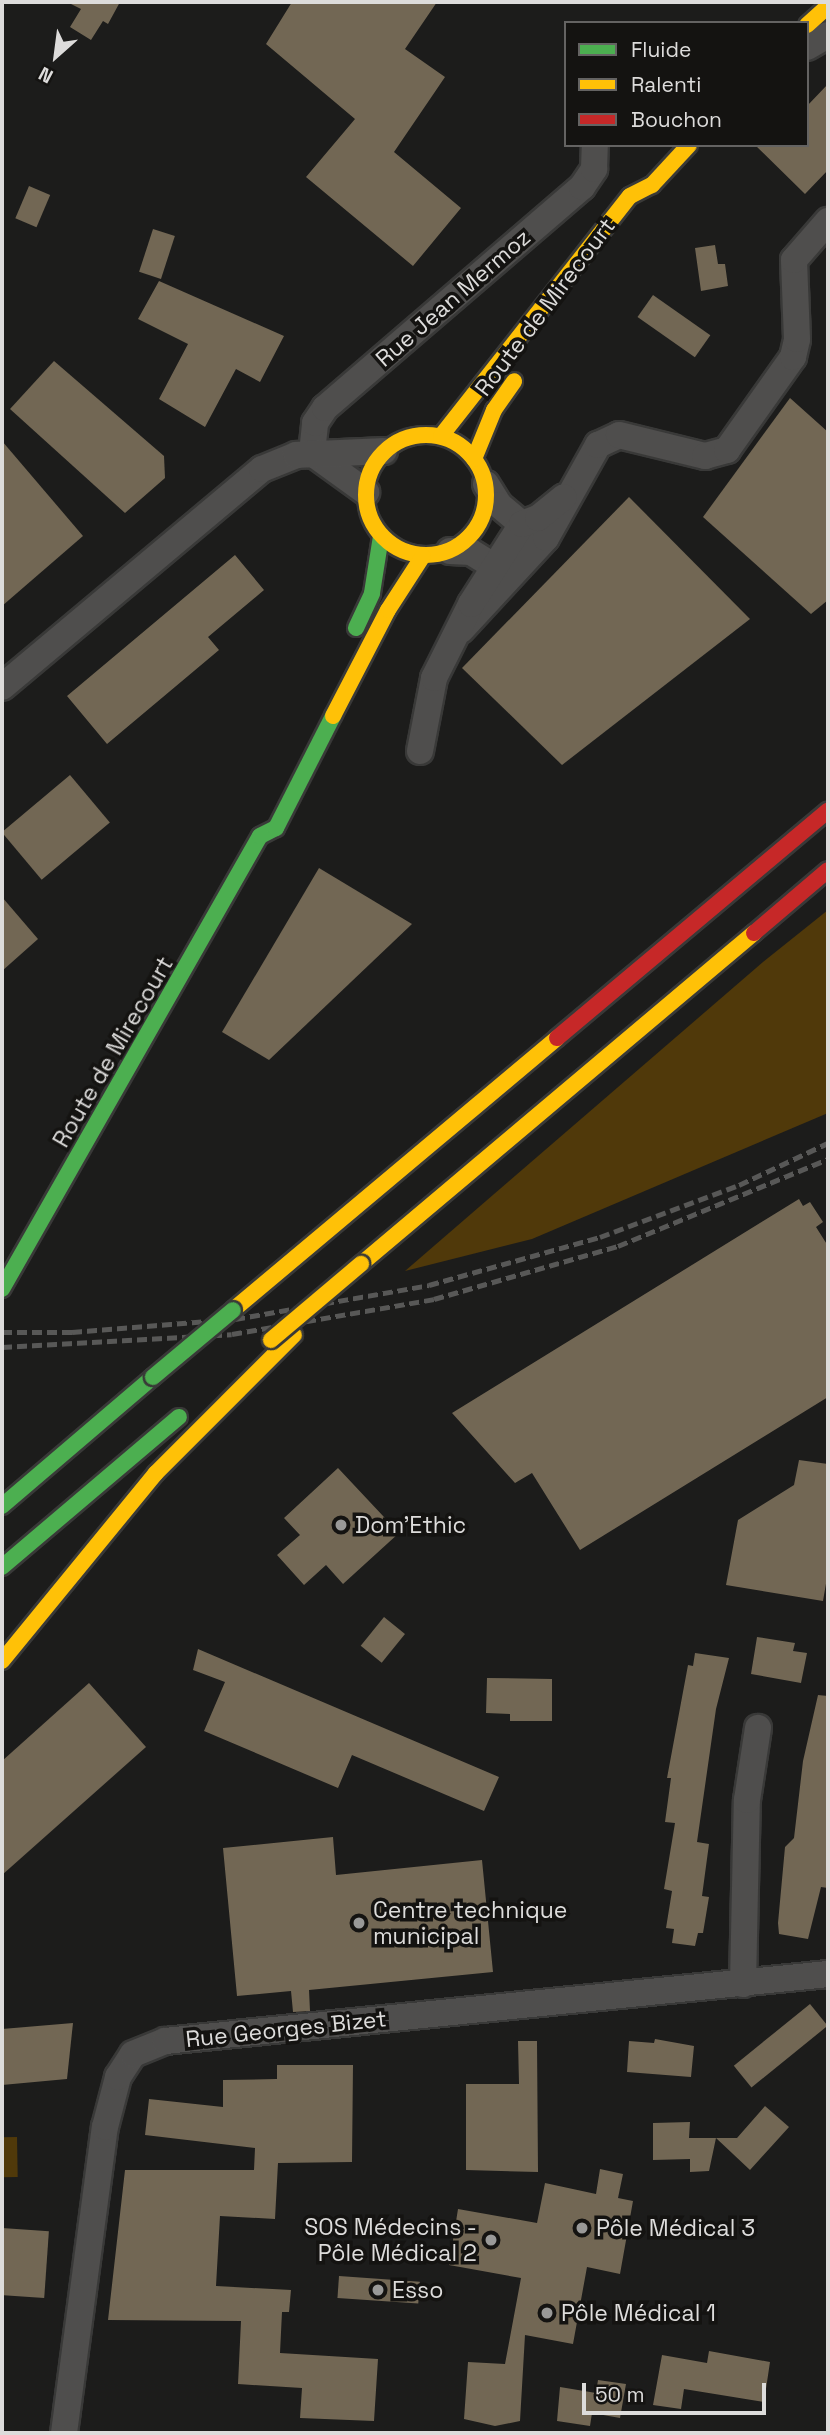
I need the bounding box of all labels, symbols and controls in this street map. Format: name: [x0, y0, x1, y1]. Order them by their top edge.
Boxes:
north arrow: [21, 21, 91, 91]
legend: [564, 21, 809, 147]
text: Fluide: [631, 36, 691, 63]
text: N: [34, 61, 57, 89]
text: Ralenti: [631, 71, 701, 98]
text: Bouchon: [631, 106, 722, 133]
street label: Route de Mirecourt: [469, 213, 621, 401]
street label: Rue Jean Mermoz: [370, 223, 536, 373]
street label: Route de Mirecourt: [47, 952, 179, 1152]
place label: Dom'Ethic: [355, 1511, 466, 1539]
marker: Dom'Ethic: [333, 1517, 349, 1533]
place label: Centre technique municipal: [373, 1896, 567, 1950]
marker: Centre technique municipal: [351, 1915, 367, 1931]
street label: Rue Georges Bizet: [184, 2005, 388, 2053]
place label: SOS Médecins - Pôle Médical 2: [304, 2213, 477, 2267]
place label: Pôle Médical 3: [596, 2214, 755, 2242]
marker: Pôle Médical 3: [574, 2220, 590, 2236]
marker: SOS Médecins - Pôle Médical 2: [483, 2232, 499, 2248]
place label: Esso: [392, 2276, 443, 2304]
marker: Esso: [370, 2282, 386, 2298]
place label: Pôle Médical 1: [561, 2299, 716, 2327]
marker: Pôle Médical 1: [539, 2305, 555, 2321]
scale bar: [585, 2368, 769, 2412]
text: 50 m: [595, 2381, 645, 2408]

